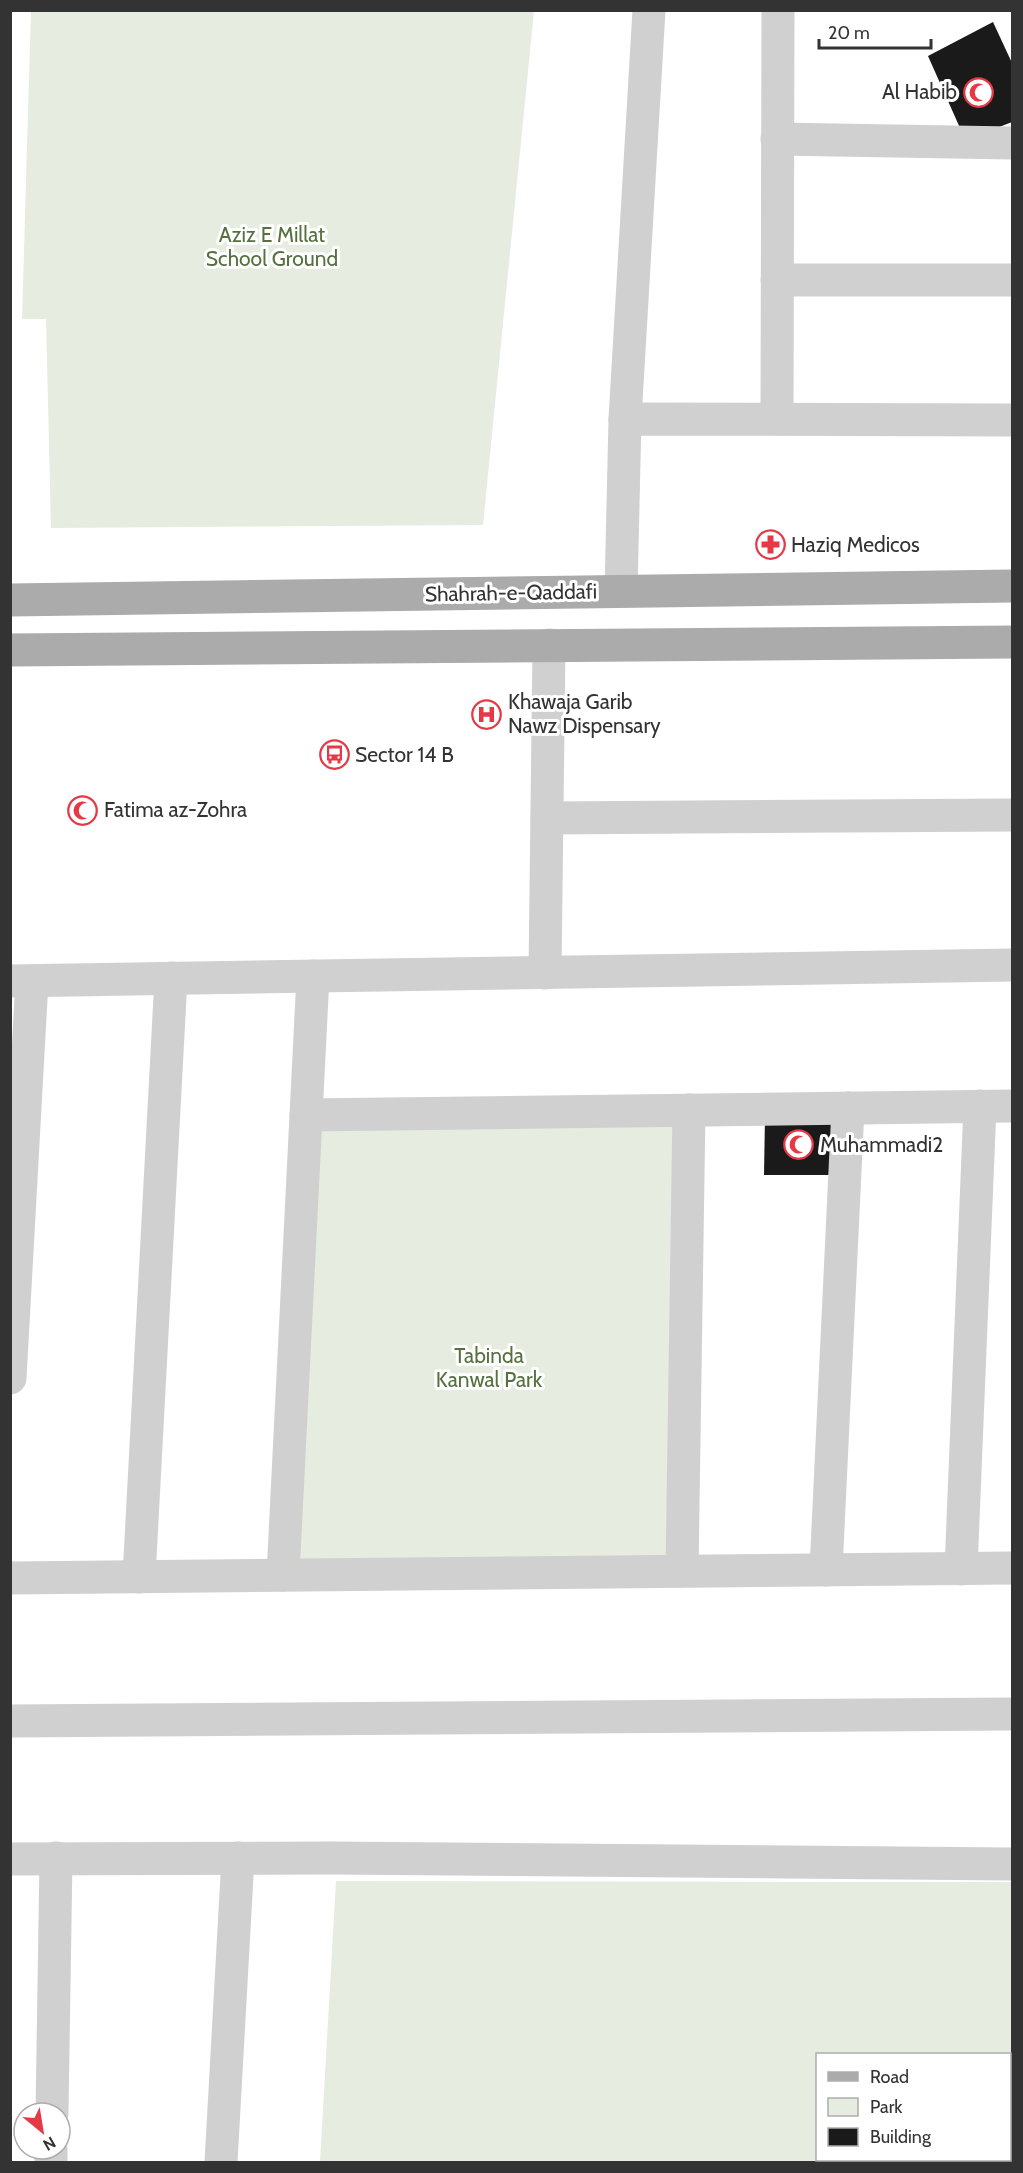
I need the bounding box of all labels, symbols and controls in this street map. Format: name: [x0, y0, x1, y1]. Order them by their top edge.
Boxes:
scale bar: [819, 12, 932, 50]
text: 20 m: [828, 22, 870, 44]
mosque icon: Al Habib: [962, 76, 994, 108]
place label: Al Habib: [882, 79, 957, 104]
park label: Aziz E Millat School Ground: [206, 222, 338, 271]
pharmacy icon: Haziq Medicos: [754, 529, 786, 561]
place label: Haziq Medicos: [791, 532, 920, 557]
street label: Shahrah-e-Qaddafi: [425, 578, 597, 607]
place label: Khawaja Garib Nawz Dispensary: [508, 689, 661, 738]
hospital icon: Khawaja Garib Nawz Dispensary: [471, 698, 503, 730]
bus stop icon: Sector 14 B: [318, 739, 350, 771]
place label: Sector 14 B: [355, 742, 454, 767]
mosque icon: Fatima az-Zohra: [67, 794, 99, 826]
place label: Fatima az-Zohra: [104, 797, 247, 822]
mosque icon: Muhammadi2: [783, 1129, 815, 1161]
place label: Muhammadi2: [820, 1132, 943, 1157]
park label: Tabinda Kanwal Park: [436, 1343, 543, 1392]
legend: [816, 2053, 1011, 2161]
text: Road: [870, 2066, 909, 2088]
text: Park: [870, 2096, 903, 2118]
north arrow: [12, 2101, 72, 2161]
text: Building: [870, 2126, 932, 2148]
text: N: [40, 2133, 59, 2155]

